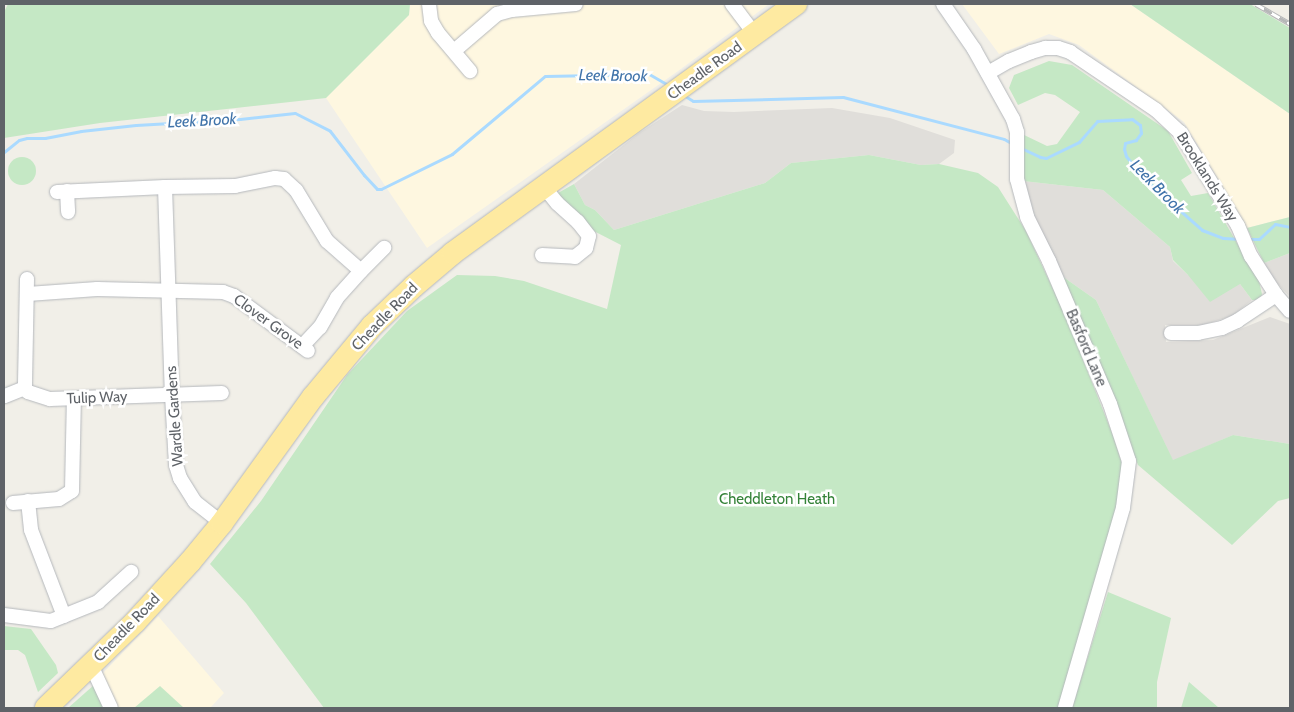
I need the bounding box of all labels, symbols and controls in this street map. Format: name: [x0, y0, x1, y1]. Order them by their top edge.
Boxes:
street label: Cheadle Road: [664, 38, 746, 104]
water label: Leek Brook: [578, 66, 648, 86]
water label: Leek Brook: [167, 110, 237, 132]
street label: Brooklands Way: [1172, 129, 1242, 225]
water label: Leek Brook: [1126, 156, 1188, 218]
street label: Cheadle Road: [348, 279, 422, 355]
street label: Clover Grove: [230, 291, 306, 353]
street label: Basford Lane: [1062, 307, 1110, 389]
street label: Wardle Gardens: [163, 365, 187, 467]
street label: Tulip Way: [66, 388, 128, 408]
park label: Cheddleton Heath: [719, 491, 835, 509]
street label: Cheadle Road: [90, 590, 164, 666]

